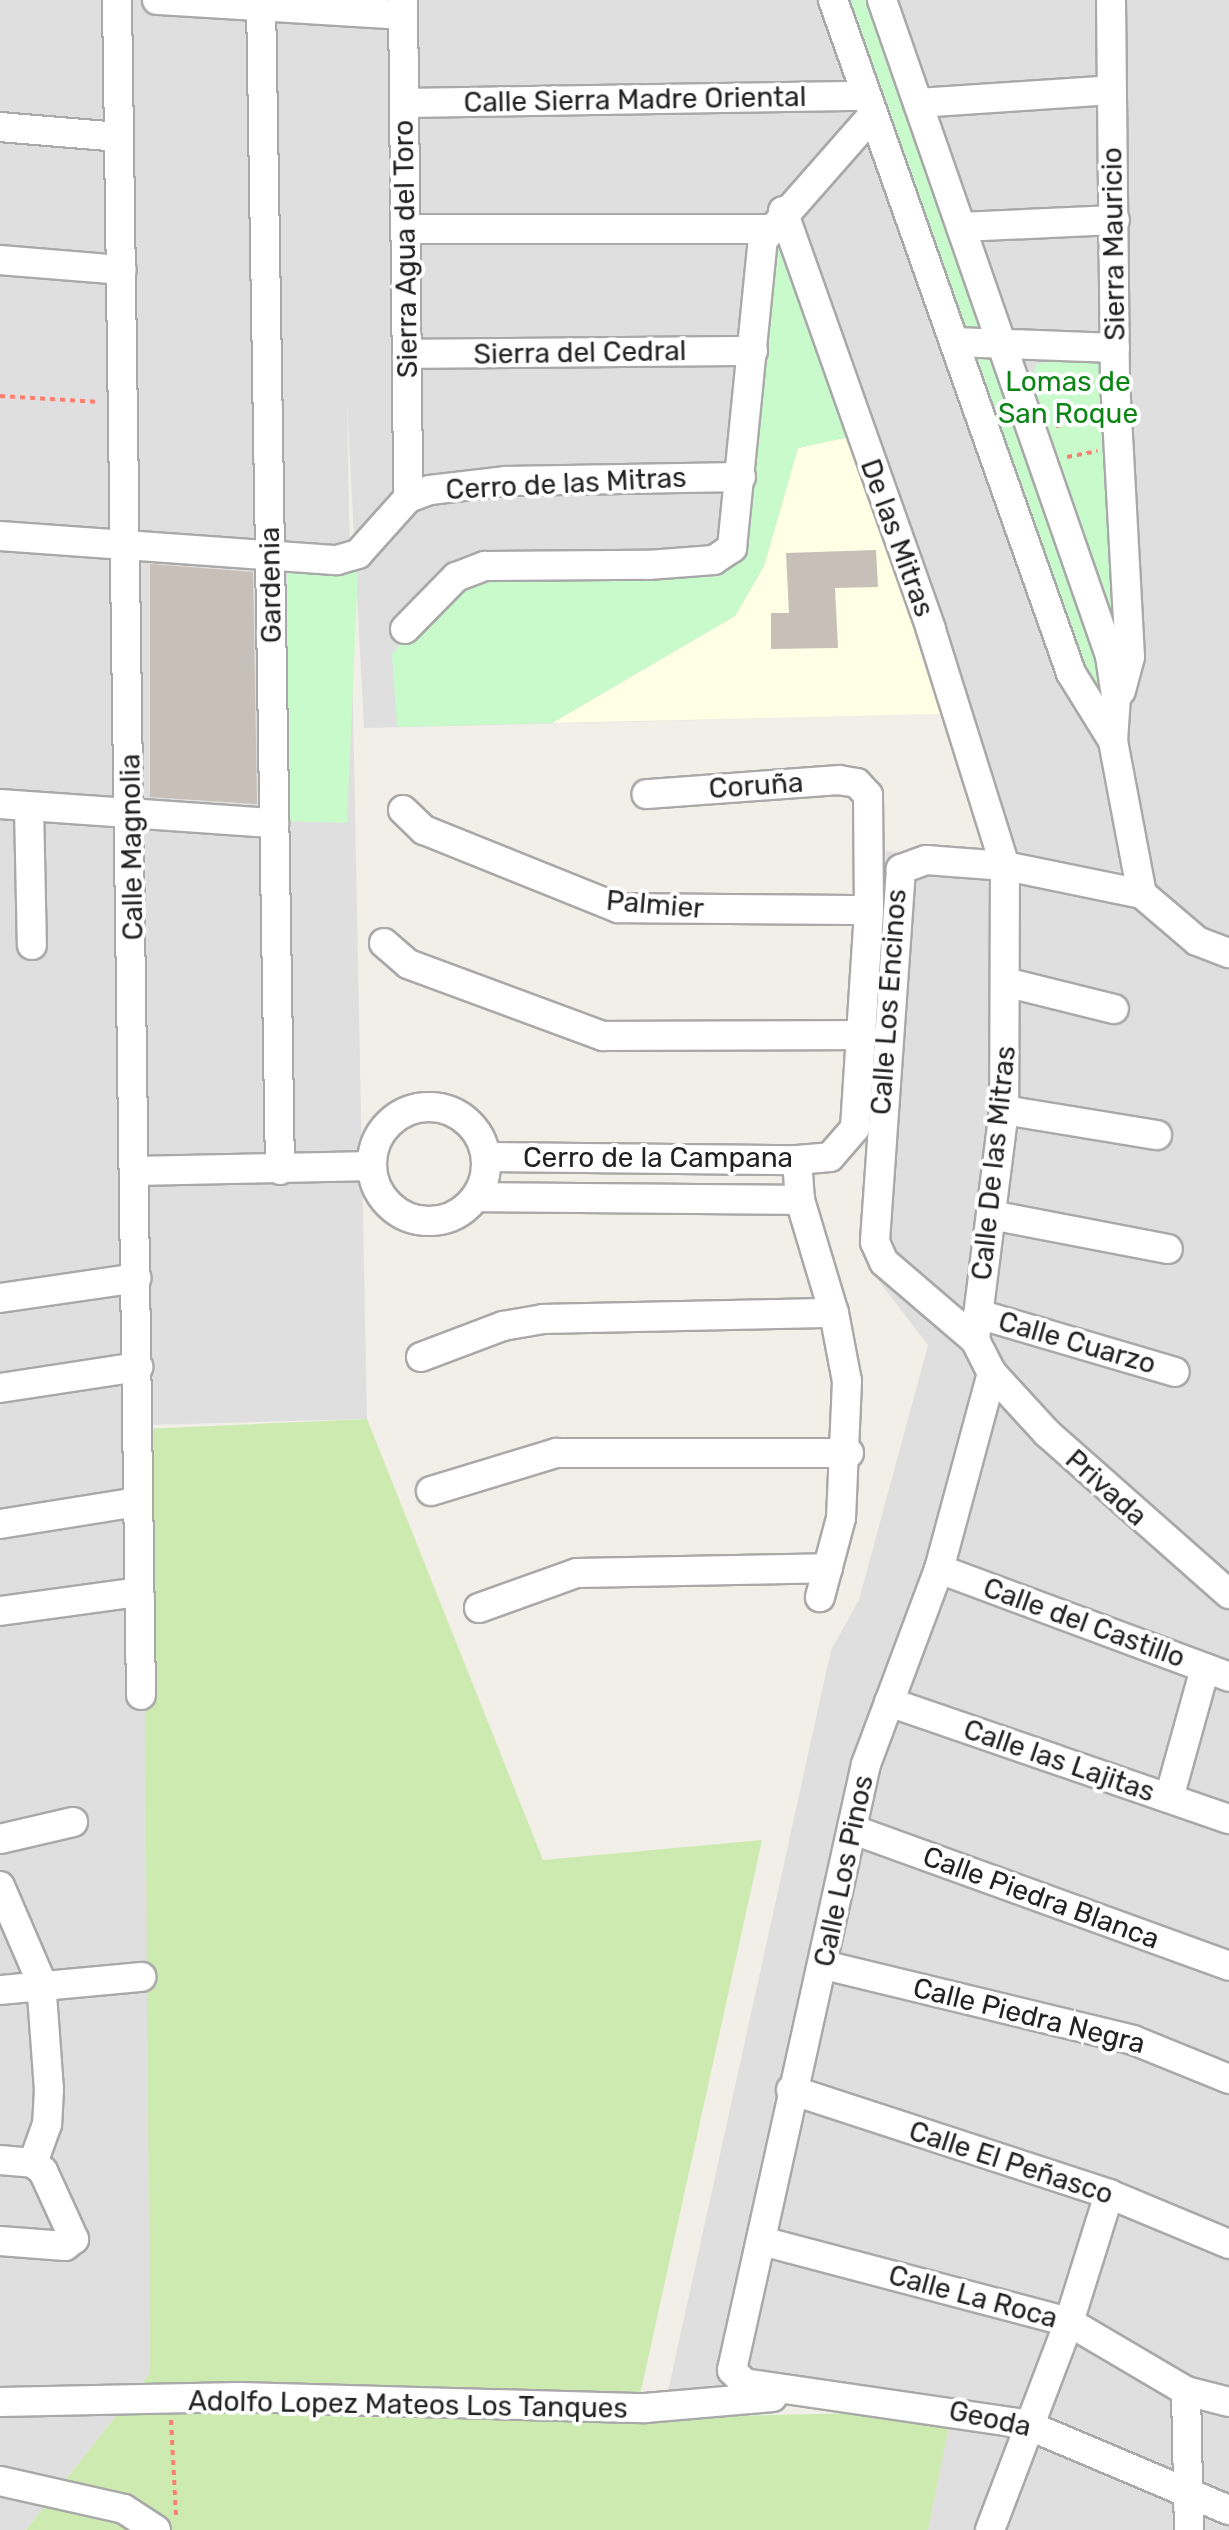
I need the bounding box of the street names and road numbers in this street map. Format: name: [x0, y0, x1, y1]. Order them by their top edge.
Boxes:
street label: Calle Sierra Madre Oriental: [463, 80, 807, 120]
street label: Sierra Agua del Toro: [387, 119, 425, 379]
street label: Sierra Mauricio: [1096, 147, 1132, 341]
street label: Sierra del Cedral: [473, 334, 687, 372]
street label: De las Mitras: [853, 455, 941, 621]
street label: Cerro de las Mitras: [445, 461, 687, 507]
street label: Gardenia: [253, 527, 289, 643]
street label: Calle Magnolia: [114, 753, 150, 941]
street label: Coruña: [708, 766, 804, 806]
street label: Palmier: [605, 884, 705, 926]
street label: Calle Los Encinos: [864, 888, 914, 1116]
street label: Calle De las Mitras: [965, 1044, 1023, 1282]
street label: Cerro de la Campana: [523, 1141, 793, 1175]
street label: Calle Cuarzo: [995, 1305, 1159, 1381]
street label: Privada: [1058, 1443, 1154, 1533]
street label: Calle del Castillo: [979, 1571, 1189, 1675]
street label: Calle las Lajitas: [959, 1713, 1159, 1809]
street label: Calle Los Pinos: [807, 1772, 881, 1970]
street label: Calle Piedra Blanca: [918, 1840, 1164, 1956]
street label: Calle Piedra Negra: [910, 1971, 1148, 2061]
street label: Calle El Peñasco: [905, 2114, 1117, 2212]
street label: Calle La Roca: [885, 2258, 1061, 2336]
street label: Adolfo Lopez Mateos Los Tanques: [188, 2384, 628, 2426]
street label: Geoda: [946, 2394, 1034, 2444]

